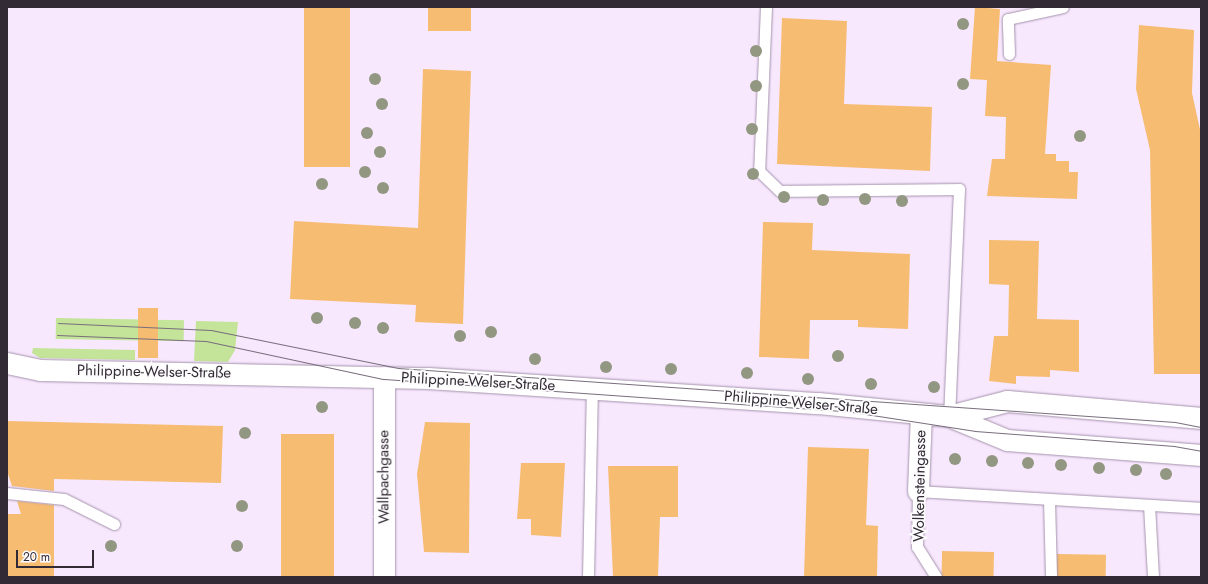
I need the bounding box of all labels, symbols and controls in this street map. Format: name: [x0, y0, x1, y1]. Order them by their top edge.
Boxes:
street label: Philippine-Welser-Straße: [77, 362, 231, 382]
street label: Philippine-Welser-Straße: [400, 369, 556, 395]
street label: Philippine-Welser-Straße: [723, 387, 879, 419]
street label: Wallpachgasse: [375, 430, 393, 524]
street label: Wolkensteingasse: [910, 430, 930, 542]
scale bar: [18, 542, 96, 568]
text: 20 m: [23, 548, 50, 566]

